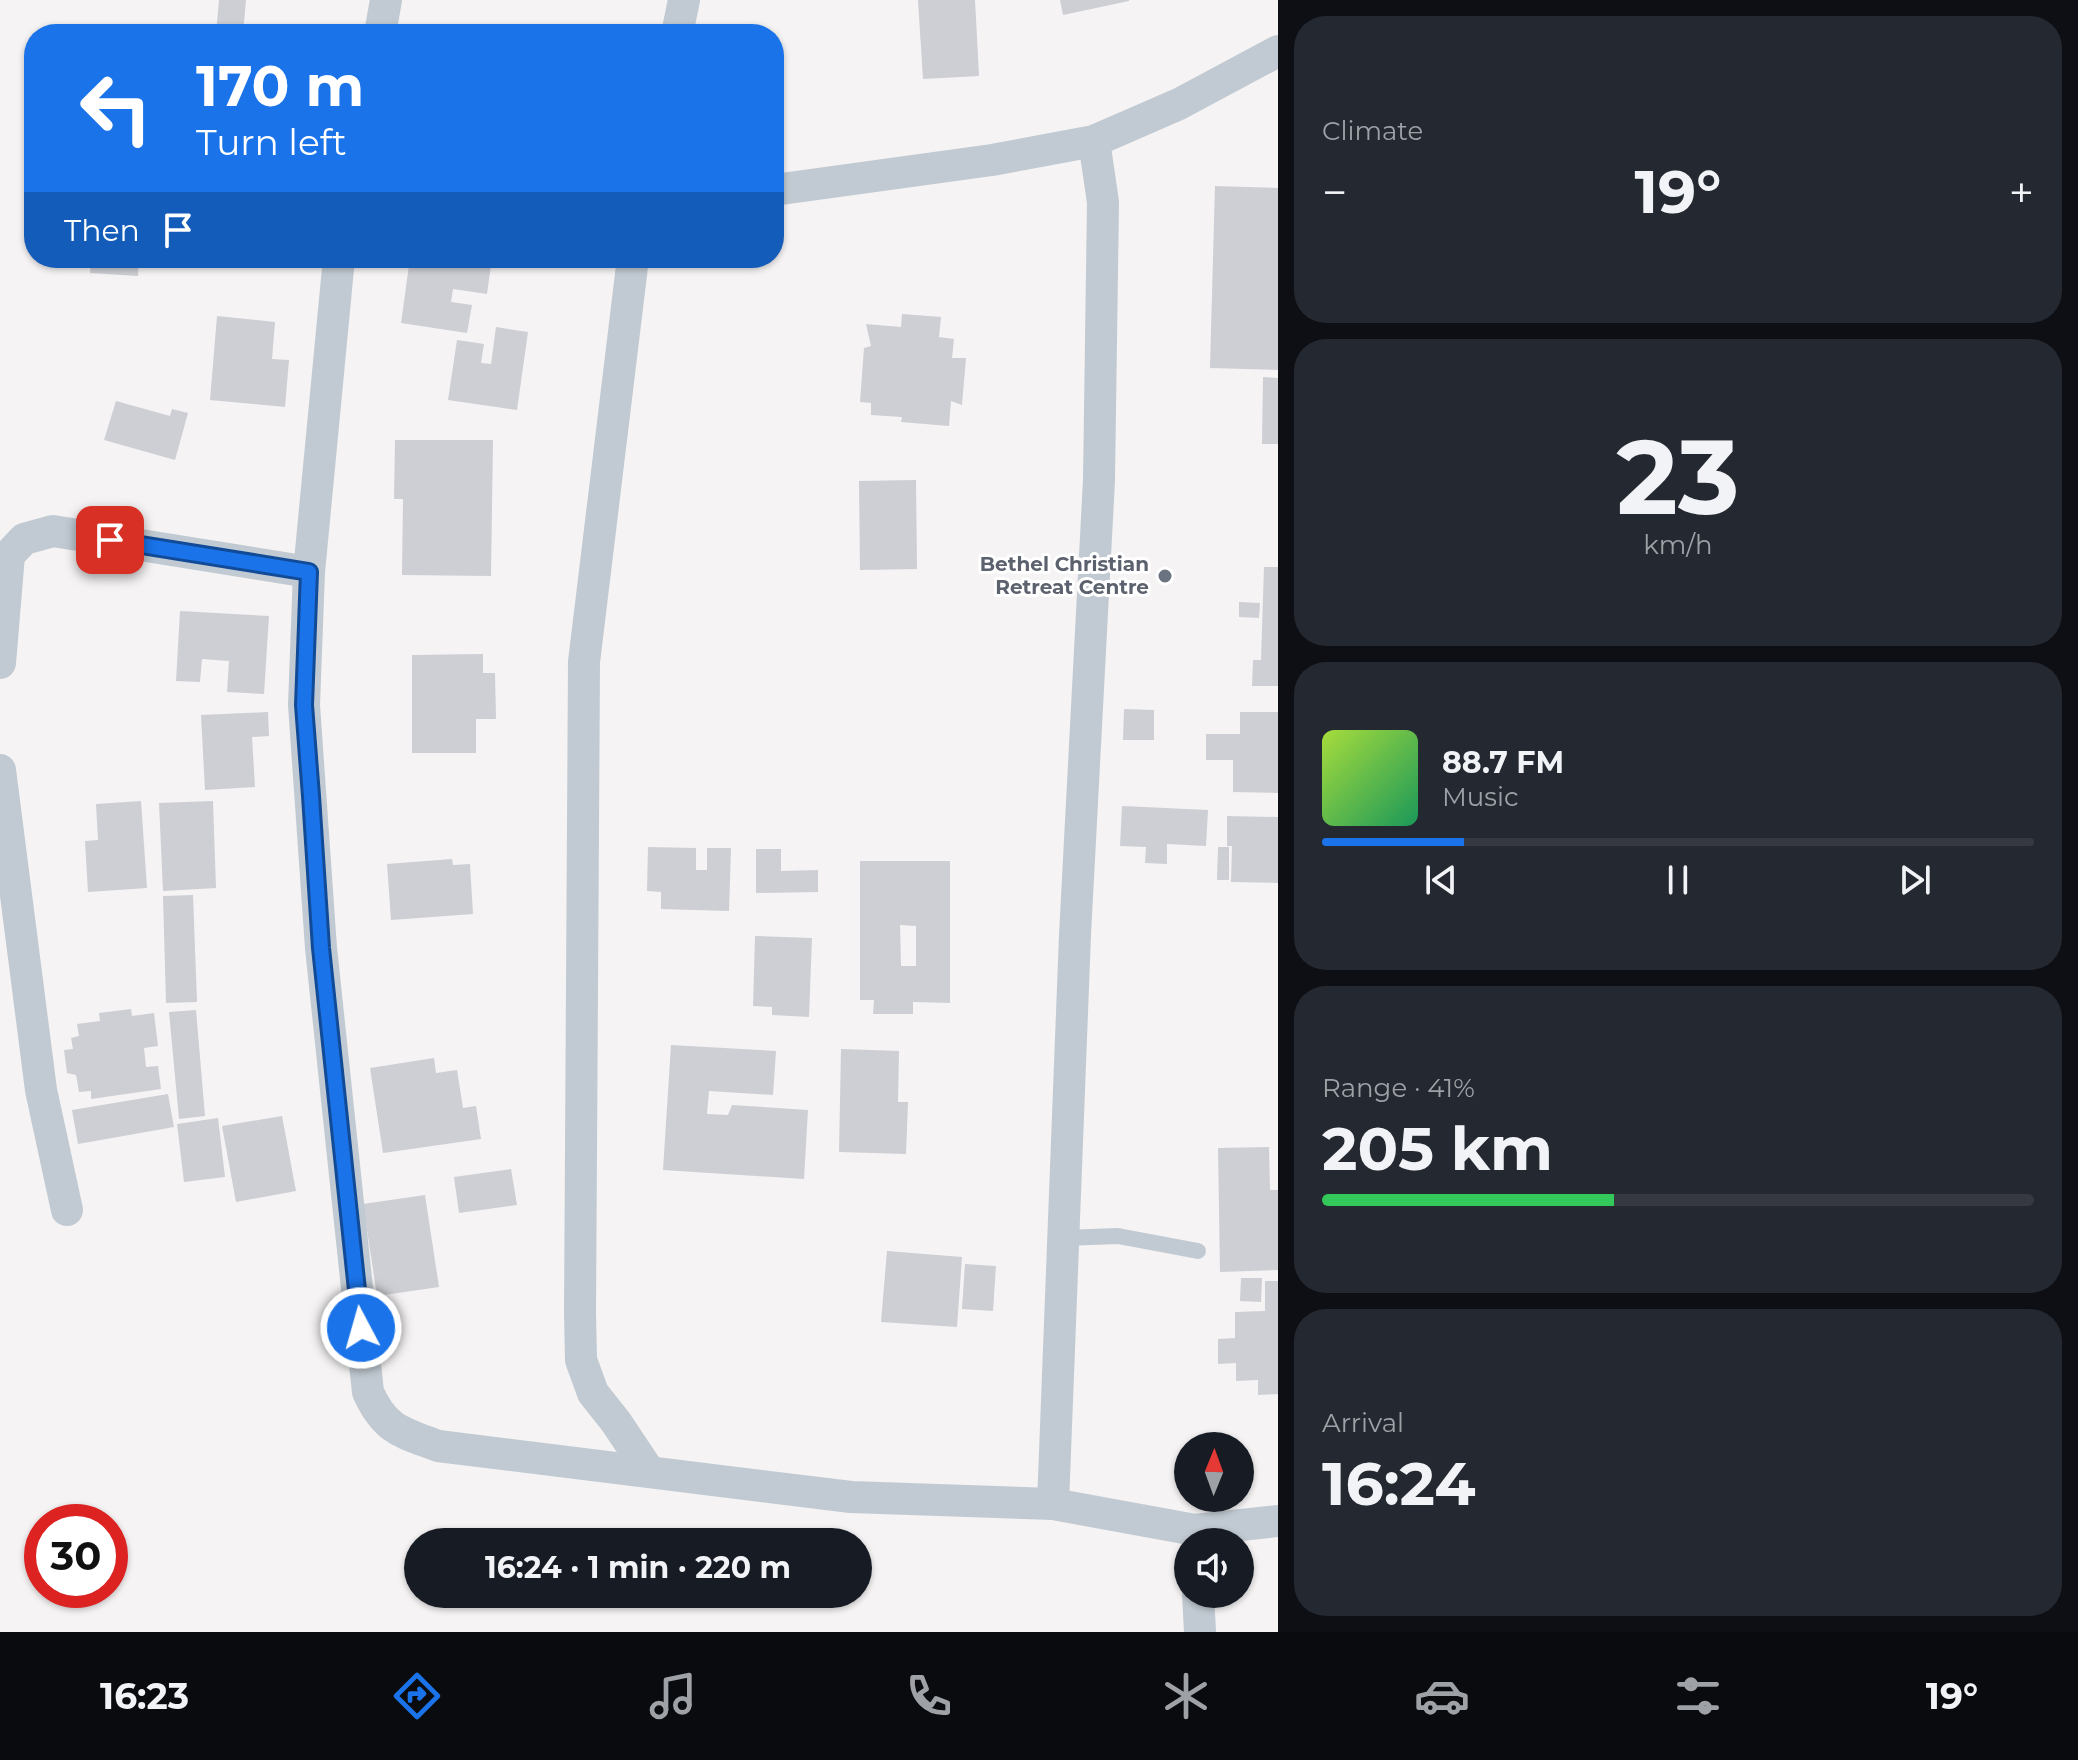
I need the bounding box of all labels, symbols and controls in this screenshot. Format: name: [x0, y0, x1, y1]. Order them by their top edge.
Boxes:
text: 170 m: [196, 52, 364, 120]
icon: left: [64, 56, 168, 160]
text: Climate: [1322, 115, 1423, 147]
text: Turn left: [196, 120, 347, 164]
text: 19°: [1635, 155, 1721, 228]
text: −: [1322, 165, 1347, 219]
text: +: [2009, 165, 2034, 219]
icon: arrive: [156, 208, 200, 252]
text: Then: [64, 212, 140, 249]
text: 23: [1617, 413, 1739, 540]
pin: [76, 506, 144, 574]
icon: arrive: [88, 518, 132, 562]
text: km/h: [1643, 529, 1713, 561]
place label: Bethel Christian Retreat Centre: [980, 552, 1149, 599]
marker: Bethel Christian Retreat Centre: [1156, 567, 1174, 585]
text: 88.7 FM: [1442, 744, 1564, 781]
text: Music: [1442, 781, 1519, 813]
icon: previous: [1419, 858, 1463, 902]
icon: pause: [1656, 858, 1700, 902]
icon: next: [1893, 858, 1937, 902]
text: Range · 41%: [1322, 1072, 1475, 1104]
text: 205 km: [1322, 1112, 1553, 1185]
position arrow: [319, 1286, 403, 1370]
text: Arrival: [1322, 1407, 1404, 1439]
north arrow: [1174, 1432, 1254, 1512]
map controls: [1174, 1432, 1254, 1608]
text: 16:24: [1322, 1447, 1476, 1520]
speed limit sign: 30: [24, 1504, 128, 1608]
button: sound: [1174, 1528, 1254, 1608]
text: 16:24 · 1 min · 220 m: [485, 1549, 791, 1586]
icon: directions: [389, 1668, 445, 1724]
icon: music: [645, 1668, 701, 1724]
icon: phone: [901, 1668, 957, 1724]
icon: climate: [1158, 1668, 1214, 1724]
icon: car: [1414, 1668, 1470, 1724]
icon: filters: [1670, 1668, 1726, 1724]
text: 16:23: [100, 1674, 189, 1718]
text: 19°: [1926, 1674, 1978, 1718]

